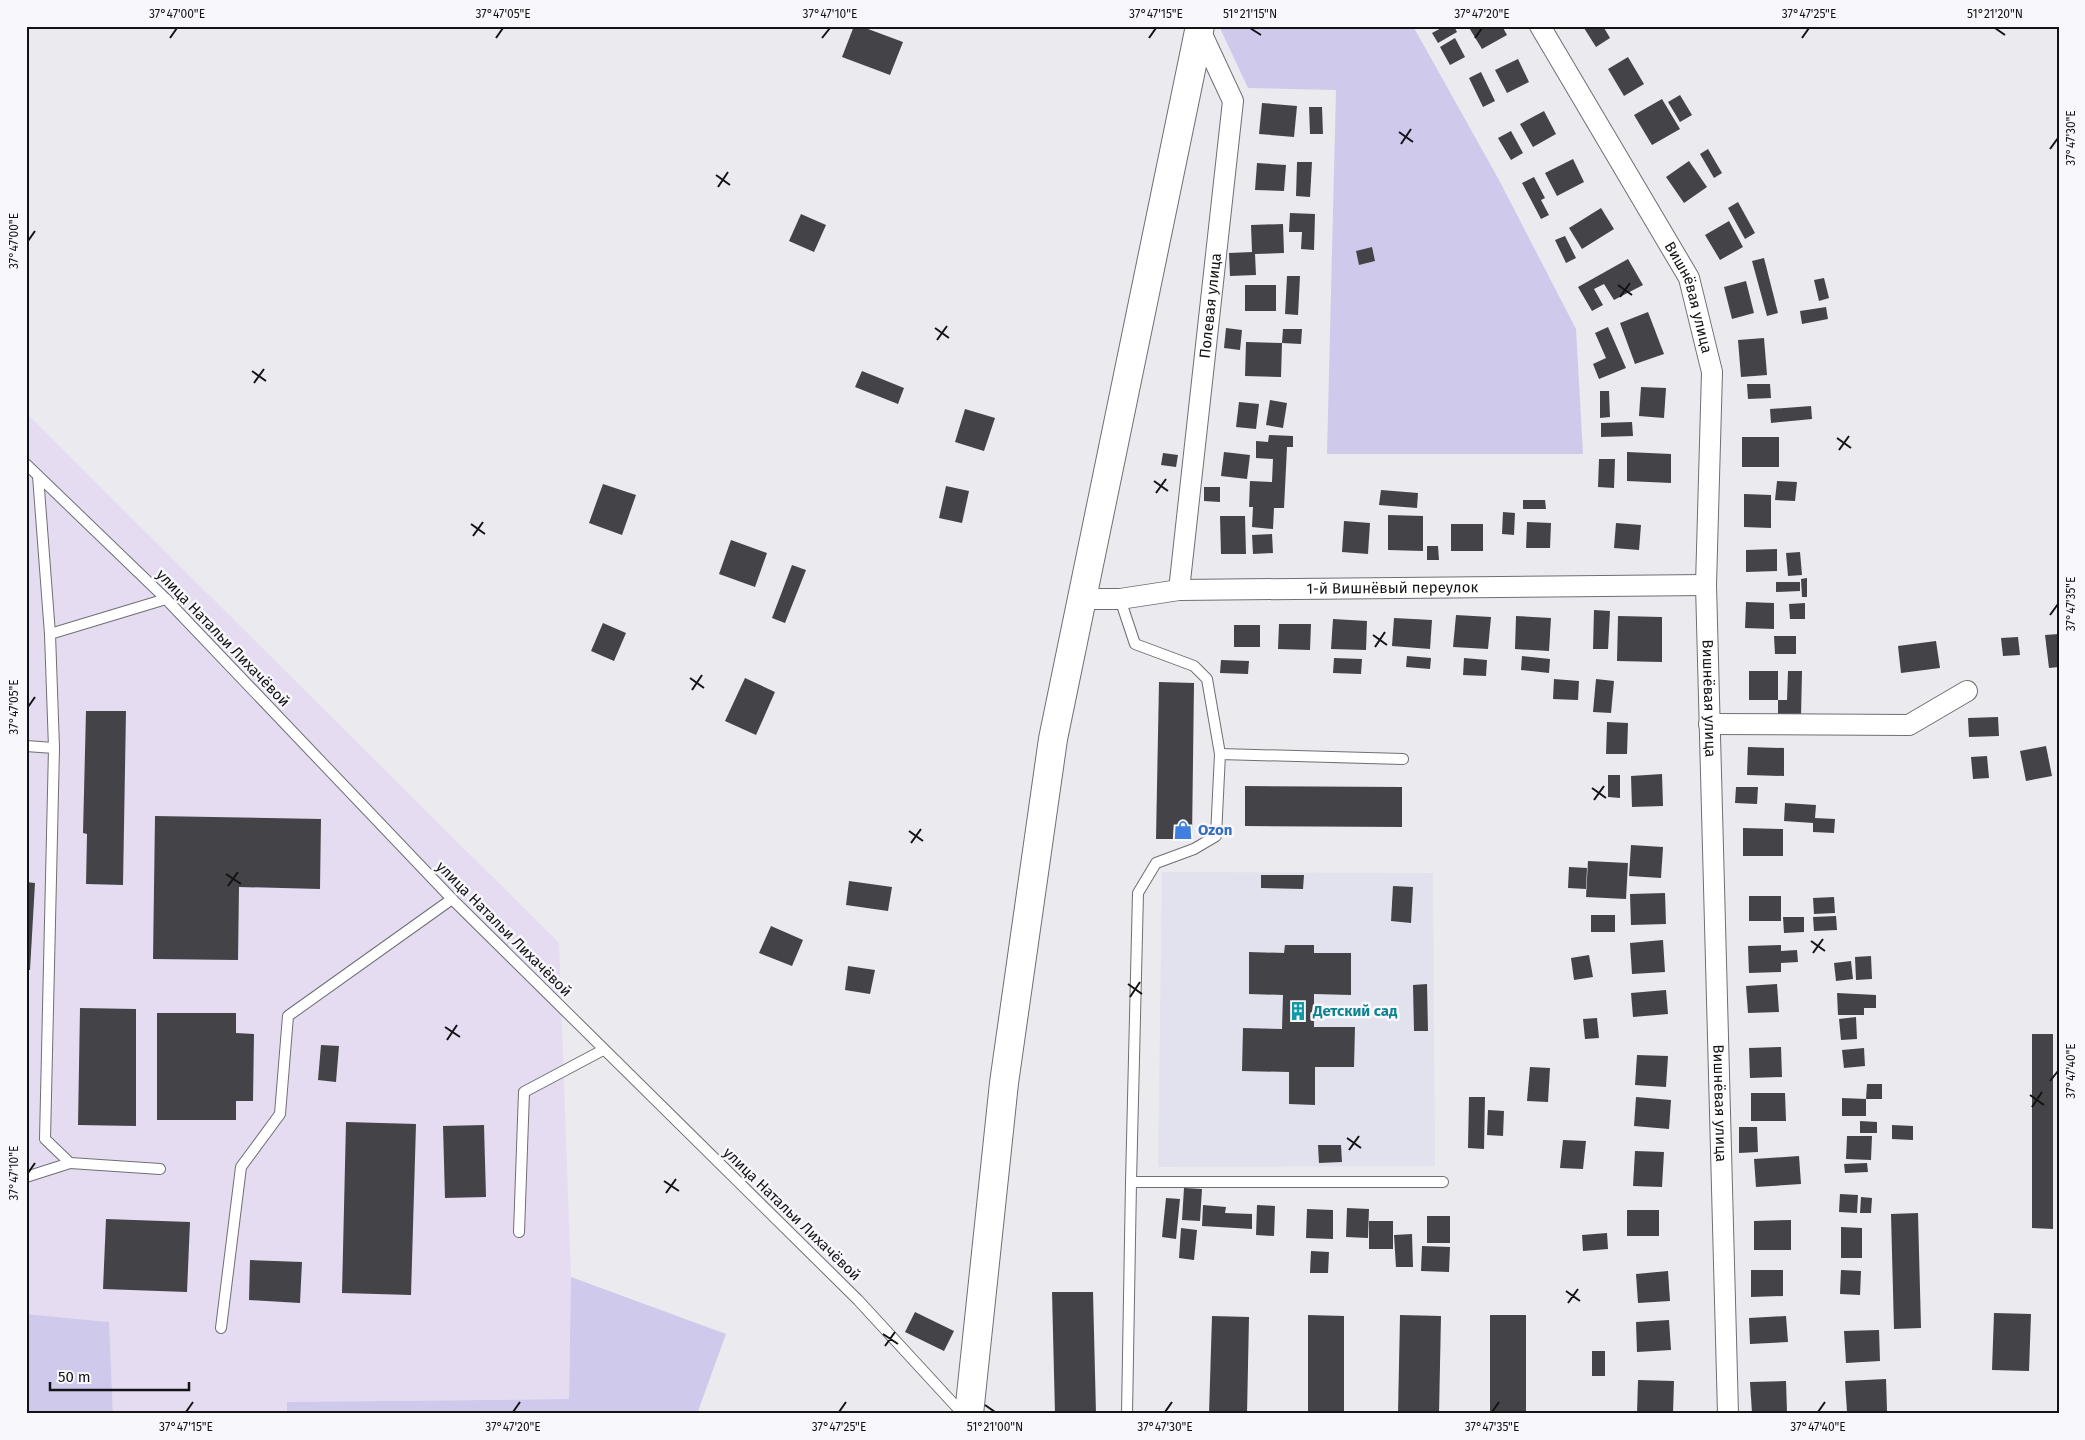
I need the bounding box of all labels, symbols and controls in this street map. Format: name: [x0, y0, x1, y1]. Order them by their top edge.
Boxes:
text: 37°47'00"E: [149, 7, 205, 21]
text: 37°47'05"E: [475, 7, 531, 21]
text: 37°47'10"E: [803, 7, 857, 21]
text: 37°47'15"E: [1129, 7, 1183, 21]
text: 51°21'15"N: [1223, 7, 1277, 21]
text: 37°47'20"E: [1454, 7, 1510, 21]
text: 37°47'25"E: [1782, 7, 1836, 21]
text: 51°21'20"N: [1967, 7, 2023, 21]
text: 37°47'30"E: [2064, 110, 2078, 166]
text: 37°47'00"E: [7, 213, 21, 269]
street label: Вишнёвая улица: [1661, 238, 1716, 355]
street label: Полевая улица: [1196, 252, 1225, 359]
street label: улица Натальи Лихачёвой: [153, 565, 293, 711]
text: 37°47'35"E: [2064, 577, 2078, 631]
street label: 1-й Вишнёвый переулок: [1306, 578, 1478, 598]
street label: Вишнёвая улица: [1698, 639, 1720, 757]
text: 37°47'05"E: [7, 679, 21, 735]
shop icon: Ozon: [1172, 819, 1194, 841]
place label: Ozon: [1198, 821, 1232, 839]
street label: улица Натальи Лихачёвой: [433, 858, 575, 1000]
building icon: Детский сад: [1287, 1000, 1309, 1022]
place label: Детский сад: [1312, 1002, 1398, 1020]
text: 37°47'40"E: [2064, 1043, 2078, 1099]
street label: Вишнёвая улица: [1709, 1044, 1730, 1162]
street label: улица Натальи Лихачёвой: [719, 1144, 865, 1284]
text: 37°47'10"E: [7, 1146, 21, 1200]
scale bar: [50, 1360, 189, 1392]
text: 50 m: [58, 1368, 91, 1386]
text: 37°47'15"E: [159, 1420, 213, 1434]
text: 37°47'20"E: [485, 1420, 541, 1434]
text: 37°47'25"E: [812, 1420, 866, 1434]
text: 51°21'00"N: [967, 1420, 1023, 1434]
text: 37°47'30"E: [1137, 1420, 1193, 1434]
text: 37°47'35"E: [1465, 1420, 1519, 1434]
text: 37°47'40"E: [1790, 1420, 1846, 1434]

